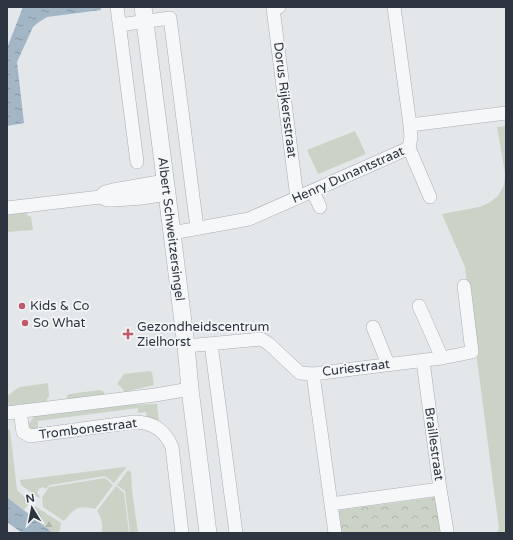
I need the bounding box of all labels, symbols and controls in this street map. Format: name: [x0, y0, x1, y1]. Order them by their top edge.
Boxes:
street label: Dorus Rijkersstraat: [270, 41, 300, 159]
street label: Henry Dunantstraat: [289, 143, 407, 207]
street label: Albert Schweitzersingel: [154, 156, 188, 302]
place label: Kids & Co: [30, 298, 89, 314]
marker: Kids & Co: [17, 301, 27, 311]
place label: So What: [33, 315, 86, 331]
marker: So What: [20, 318, 30, 328]
place label: Gezondheidscentrum Zielhorst: [137, 319, 269, 350]
marker: Gezondheidscentrum Zielhorst: [122, 328, 134, 340]
street label: Curiestraat: [321, 356, 391, 380]
street label: Braillestraat: [421, 406, 447, 482]
street label: Trombonestraat: [38, 415, 138, 443]
north arrow: [12, 488, 52, 528]
text: N: [25, 491, 36, 506]

